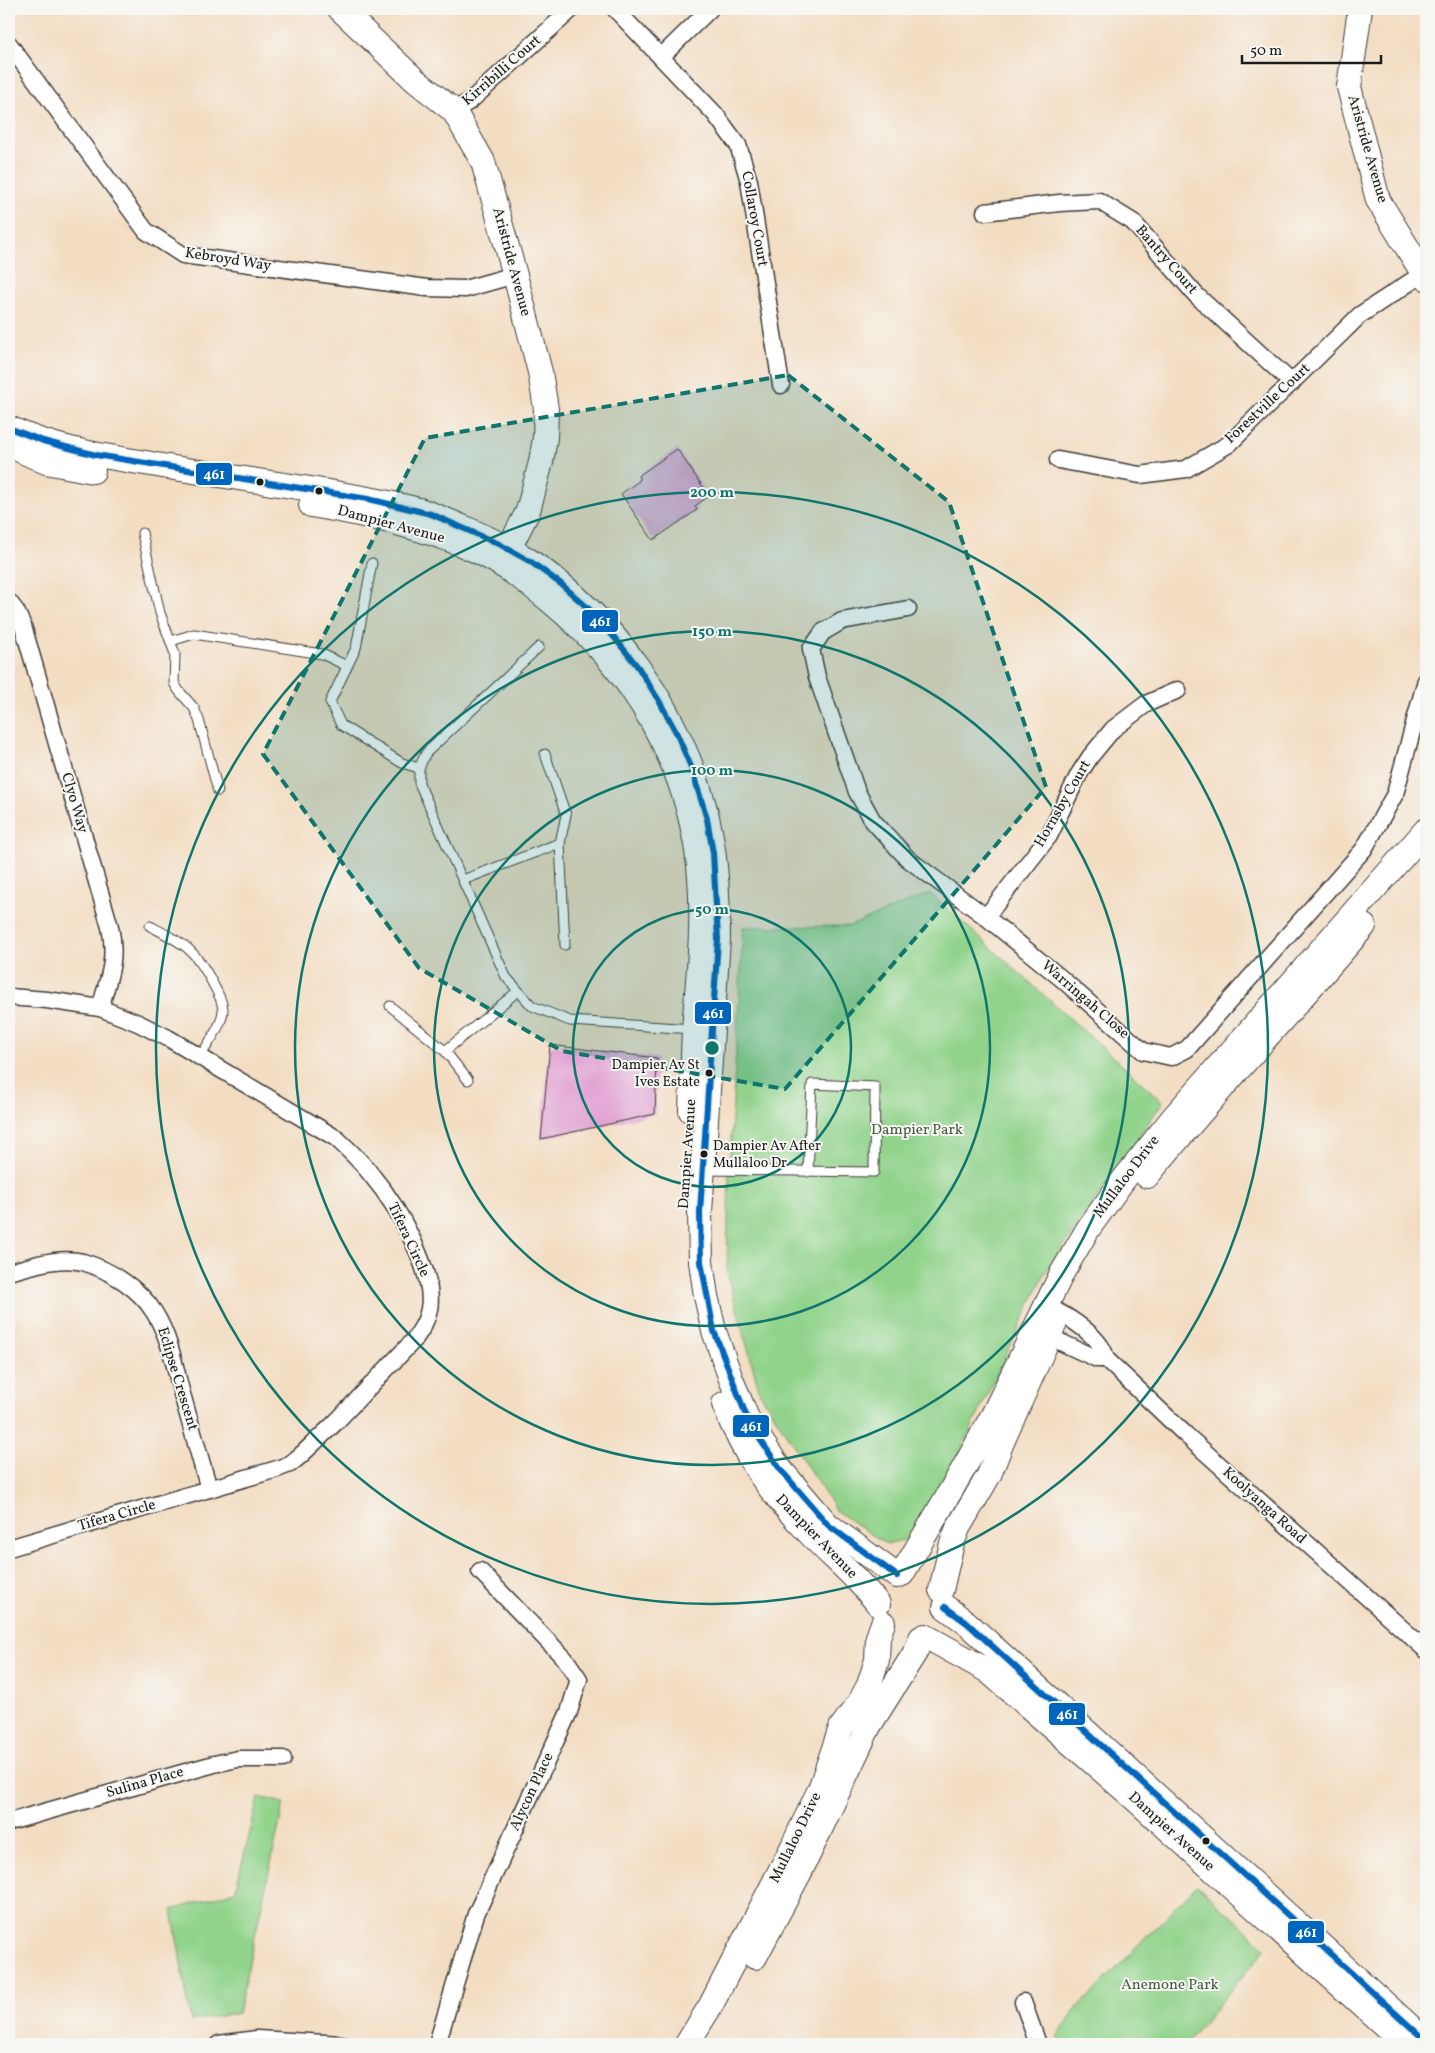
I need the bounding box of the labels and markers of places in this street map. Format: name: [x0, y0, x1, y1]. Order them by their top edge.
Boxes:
unlabelled marker: [255, 477, 265, 487]
unlabelled marker: [314, 486, 324, 496]
centre of rings: [703, 1039, 721, 1057]
place label: Dampier Av St Ives Estate: [611, 1056, 700, 1092]
marker: Dampier Av St Ives Estate: [704, 1068, 714, 1078]
place label: Dampier Av After Mullaloo Dr: [713, 1137, 821, 1173]
marker: Dampier Av After Mullaloo Dr: [699, 1149, 709, 1159]
unlabelled marker: [1201, 1836, 1211, 1846]

